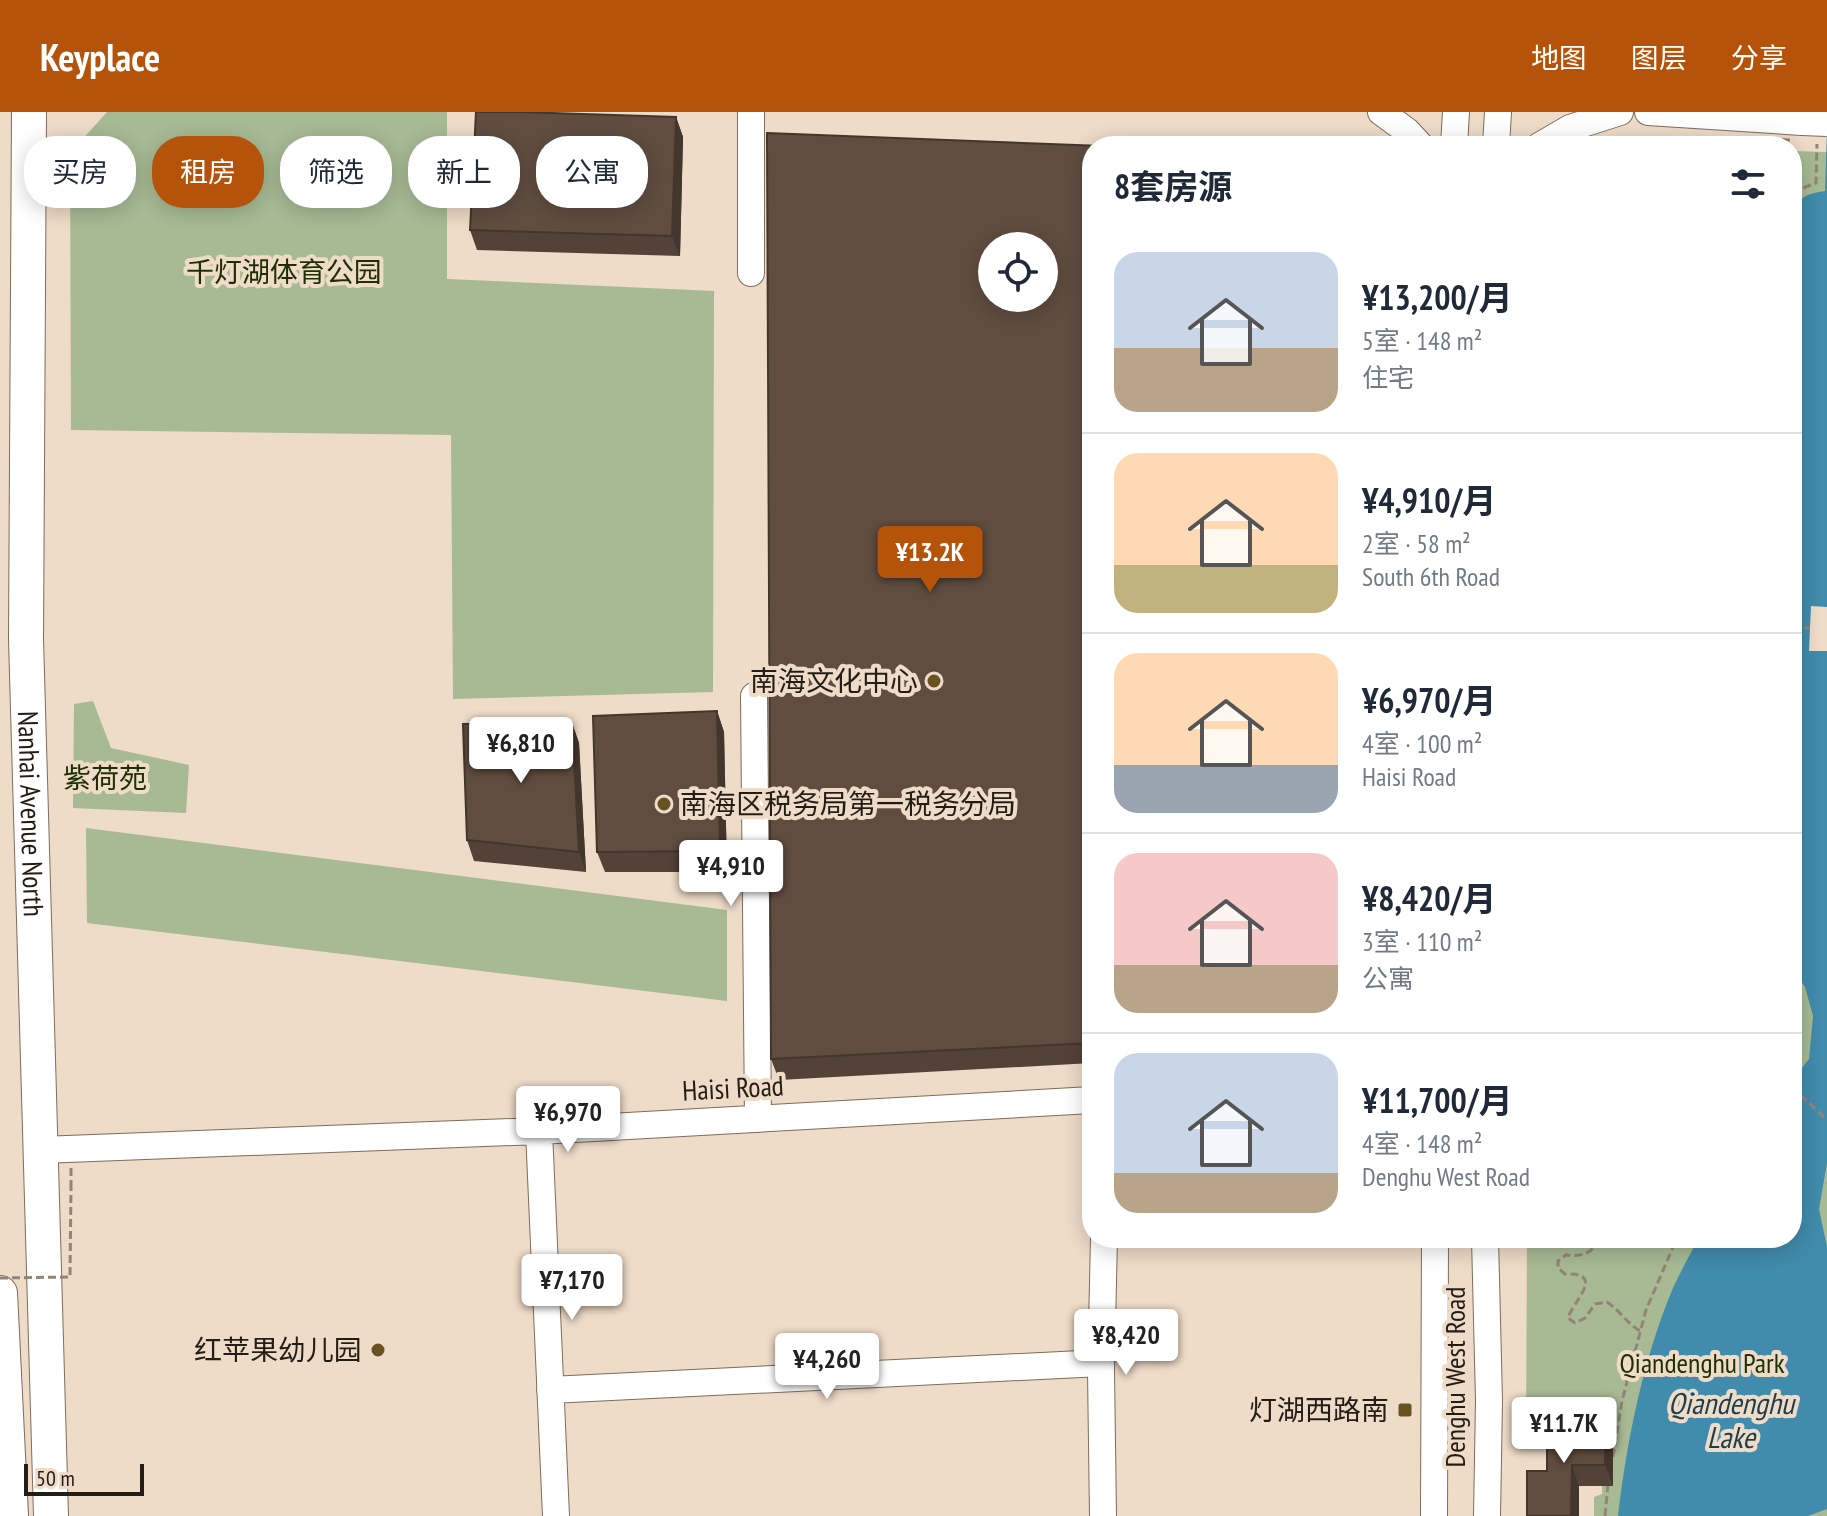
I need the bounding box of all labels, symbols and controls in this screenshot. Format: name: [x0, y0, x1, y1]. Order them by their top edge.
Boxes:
text: Keyplace: [40, 32, 160, 81]
text: 地图: [1531, 39, 1587, 76]
text: 图层: [1631, 39, 1687, 76]
text: 分享: [1731, 39, 1787, 76]
chip: 买房: [24, 136, 136, 208]
chip: 租房: [152, 136, 264, 208]
chip: 筛选: [280, 136, 392, 208]
chip: 新上: [408, 136, 520, 208]
chip: 公寓: [536, 136, 648, 208]
icon: filters: [1726, 162, 1770, 206]
text: 8套房源: [1114, 164, 1232, 208]
map controls: [978, 232, 1058, 312]
button: locate: [978, 232, 1058, 312]
park label: 千灯湖体育公园: [186, 253, 382, 290]
text: ¥13,200/月: [1362, 275, 1513, 319]
icon: home: [1178, 284, 1274, 380]
text: 5室 · 148 m²: [1362, 324, 1482, 357]
text: 住宅: [1362, 361, 1414, 394]
text: ¥4,910/月: [1362, 478, 1496, 522]
icon: home: [1178, 485, 1274, 581]
pin: ¥13.2K: [865, 526, 995, 594]
text: 2室 · 58 m²: [1362, 527, 1471, 560]
text: ¥13.2K: [896, 535, 964, 568]
text: South 6th Road: [1362, 560, 1500, 593]
place label: 南海文化中心: [750, 662, 918, 699]
marker: 南海文化中心: [925, 672, 943, 690]
text: ¥6,970/月: [1362, 678, 1496, 722]
icon: home: [1178, 685, 1274, 781]
street label: Nanhai Avenue North: [10, 711, 53, 917]
pin: ¥6,810: [456, 717, 586, 785]
text: ¥6,810: [487, 726, 555, 759]
text: 4室 · 100 m²: [1362, 727, 1482, 760]
park label: 紫荷苑: [63, 759, 147, 796]
text: Haisi Road: [1362, 760, 1456, 793]
place label: 南海区税务局第一税务分局: [680, 785, 1016, 822]
marker: 南海区税务局第一税务分局: [655, 795, 673, 813]
pin: ¥4,910: [666, 840, 796, 908]
text: ¥4,910: [697, 849, 765, 882]
text: ¥8,420/月: [1362, 876, 1496, 920]
icon: home: [1178, 885, 1274, 981]
text: 3室 · 110 m²: [1362, 925, 1482, 958]
text: 公寓: [1362, 962, 1414, 995]
street label: Haisi Road: [681, 1066, 785, 1109]
text: ¥11,700/月: [1362, 1078, 1513, 1122]
icon: home: [1178, 1085, 1274, 1181]
pin: ¥6,970: [503, 1086, 633, 1154]
text: ¥6,970: [534, 1095, 602, 1128]
text: 4室 · 148 m²: [1362, 1127, 1482, 1160]
text: Denghu West Road: [1362, 1160, 1530, 1193]
pin: ¥7,170: [507, 1254, 637, 1322]
text: ¥7,170: [539, 1263, 605, 1296]
street label: Denghu West Road: [1436, 1287, 1473, 1467]
pin: ¥8,420: [1061, 1309, 1191, 1377]
text: ¥8,420: [1092, 1318, 1160, 1351]
place label: 红苹果幼儿园: [194, 1331, 362, 1368]
pin: ¥4,260: [762, 1333, 892, 1401]
marker: 红苹果幼儿园: [369, 1341, 387, 1359]
text: ¥4,260: [793, 1342, 861, 1375]
park label: Qiandenghu Park: [1619, 1344, 1785, 1381]
water label: Qiandenghu Lake: [1668, 1383, 1796, 1456]
place label: 灯湖西路南: [1249, 1391, 1389, 1428]
pin: ¥11.7K: [1499, 1397, 1629, 1465]
marker: 灯湖西路南: [1396, 1401, 1414, 1419]
text: ¥11.7K: [1530, 1406, 1598, 1439]
scale bar: [24, 1460, 144, 1496]
text: 50 m: [36, 1464, 75, 1492]

